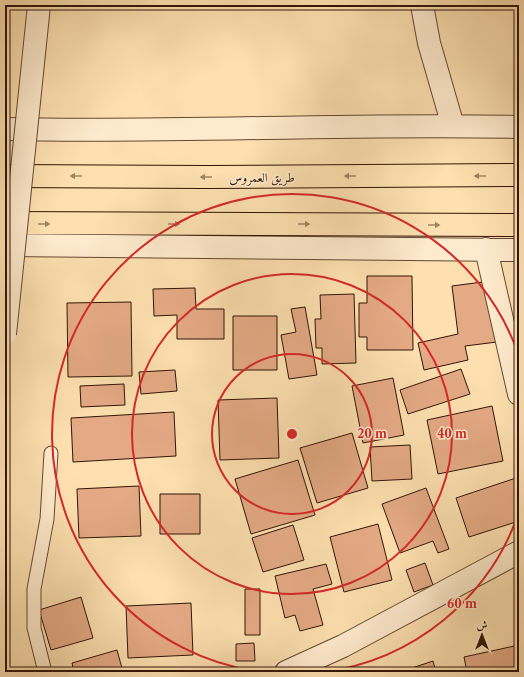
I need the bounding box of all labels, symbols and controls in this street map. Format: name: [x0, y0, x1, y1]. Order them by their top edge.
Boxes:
street label: طريق العمروس: [229, 169, 295, 186]
one-way arrow: [474, 172, 486, 179]
one-way arrow: [69, 173, 82, 179]
one-way arrow: [343, 173, 356, 179]
one-way arrow: [199, 174, 212, 180]
one-way arrow: [38, 221, 51, 227]
one-way arrow: [168, 221, 181, 227]
one-way arrow: [298, 221, 311, 227]
one-way arrow: [428, 222, 441, 228]
text: 20 m: [357, 426, 387, 441]
text: 40 m: [437, 426, 467, 441]
centre of rings: [285, 427, 299, 441]
text: 60 m: [447, 596, 477, 611]
north arrow: [462, 615, 502, 655]
text: ش: [477, 618, 488, 632]

